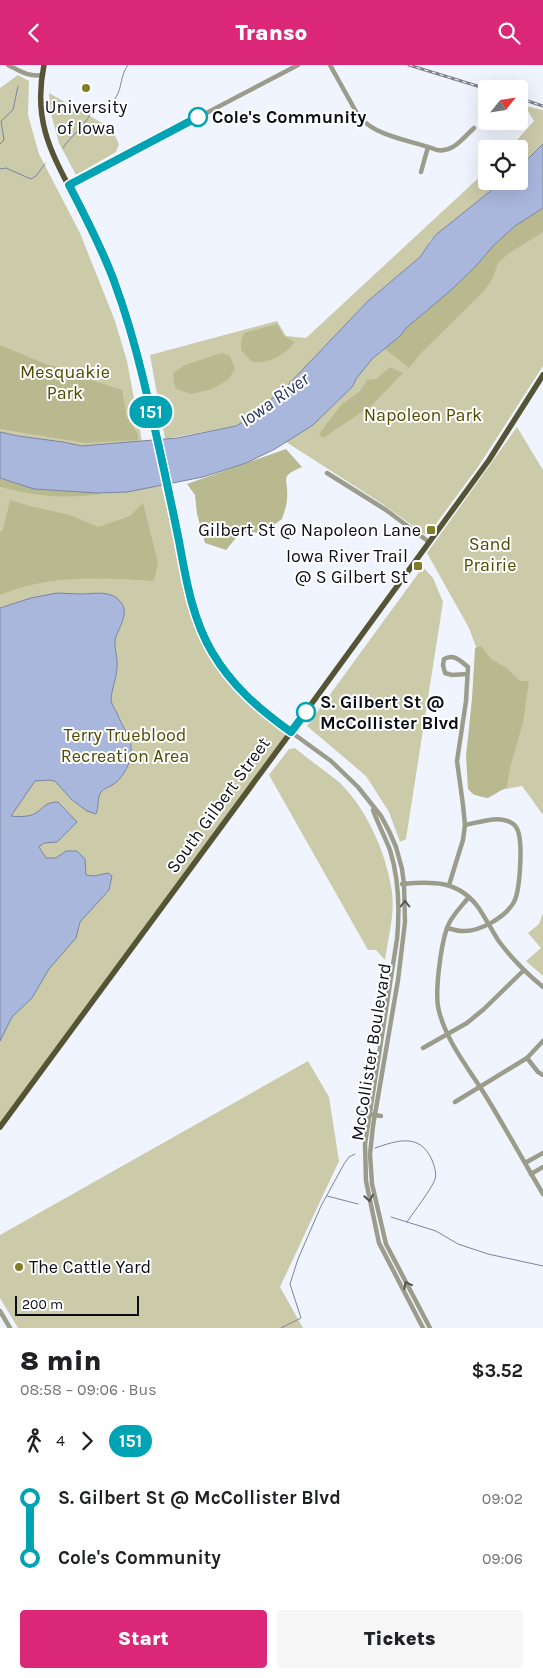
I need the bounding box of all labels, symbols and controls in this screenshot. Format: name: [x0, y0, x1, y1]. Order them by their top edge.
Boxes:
icon: back: [20, 19, 48, 47]
icon: search: [495, 19, 523, 47]
text: Transo: [236, 20, 307, 46]
north arrow: [478, 80, 528, 130]
map controls: [478, 80, 528, 190]
marker: University of Iowa: [80, 82, 92, 94]
place label: University of Iowa: [45, 96, 128, 139]
place label: Cole's Community: [212, 106, 366, 128]
marker: Cole's Community: [188, 107, 208, 127]
button: locate: [478, 140, 528, 190]
park label: Mesquakie Park: [20, 361, 110, 404]
water label: Iowa River: [236, 367, 315, 432]
line badge: 151: [122, 396, 180, 428]
text: 151: [139, 401, 163, 423]
park label: Napoleon Park: [364, 404, 482, 426]
place label: Gilbert St @ Napoleon Lane: [198, 519, 421, 541]
marker: Gilbert St @ Napoleon Lane: [425, 524, 437, 536]
park label: Sand Prairie: [464, 533, 516, 576]
place label: Iowa River Trail @ S Gilbert St: [286, 545, 408, 588]
marker: Iowa River Trail @ S Gilbert St: [412, 560, 424, 572]
place label: S. Gilbert St @ McCollister Blvd: [320, 691, 459, 734]
marker: S. Gilbert St @ McCollister Blvd: [296, 702, 316, 722]
park label: Terry Trueblood Recreation Area: [61, 724, 189, 767]
street label: South Gilbert Street: [161, 733, 275, 877]
one-way arrow: [400, 900, 410, 908]
street label: McCollister Boulevard: [346, 962, 396, 1142]
one-way arrow: [363, 1194, 373, 1202]
place label: The Cattle Yard: [29, 1256, 151, 1278]
marker: The Cattle Yard: [13, 1261, 25, 1273]
one-way arrow: [403, 1281, 413, 1290]
scale bar: [15, 1293, 139, 1316]
text: 200 m: [22, 1296, 63, 1313]
text: 8 min: [20, 1344, 102, 1377]
text: $3.52: [471, 1360, 523, 1382]
text: 08:58 – 09:06 · Bus: [20, 1380, 157, 1399]
icon: walk: [20, 1427, 48, 1455]
icon: forward: [73, 1427, 101, 1455]
text: 151: [119, 1430, 142, 1452]
text: 4: [56, 1431, 65, 1450]
text: S. Gilbert St @ McCollister Blvd: [58, 1487, 341, 1509]
text: 09:02: [482, 1489, 523, 1508]
text: Cole's Community: [58, 1547, 221, 1569]
text: 09:06: [482, 1549, 523, 1568]
button: Start: [20, 1610, 267, 1668]
button: Tickets: [277, 1610, 523, 1668]

